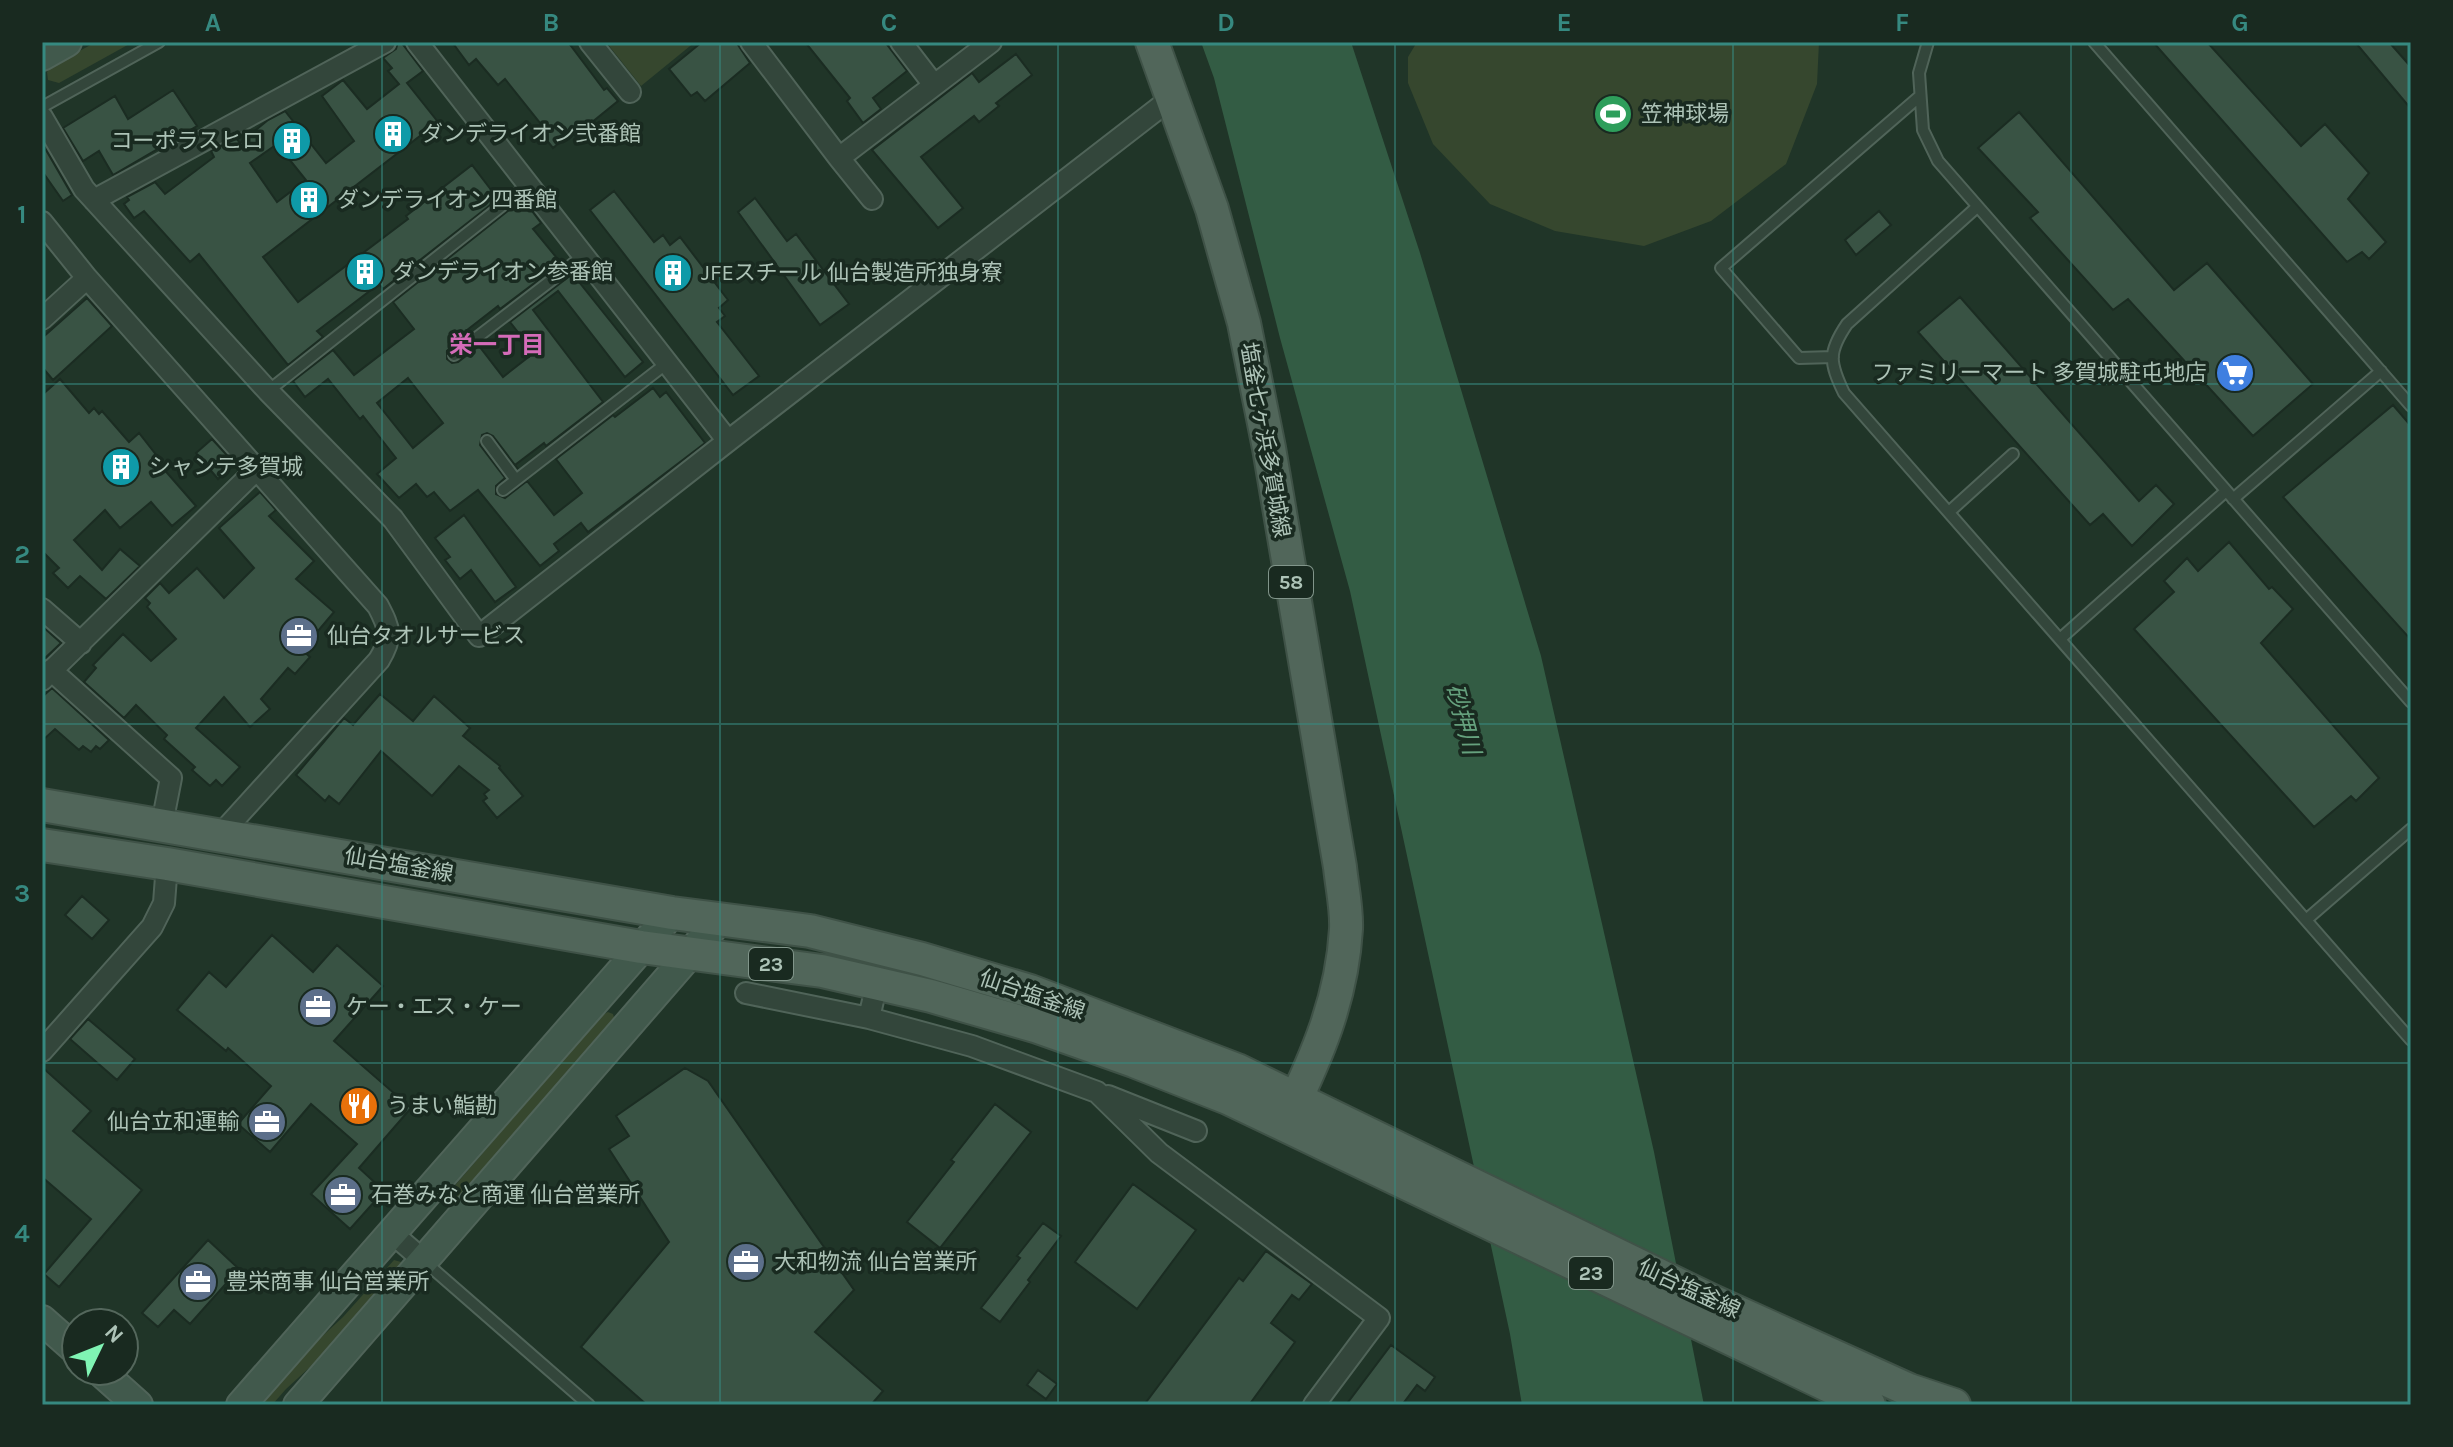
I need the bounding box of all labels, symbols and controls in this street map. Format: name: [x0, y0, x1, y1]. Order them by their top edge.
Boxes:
text: A: [205, 7, 221, 38]
text: B: [543, 7, 559, 38]
text: C: [881, 7, 897, 38]
text: D: [1217, 7, 1235, 38]
text: E: [1556, 7, 1572, 38]
text: F: [1895, 7, 1909, 38]
text: G: [2231, 7, 2249, 38]
sports icon: 笠神球場: [1592, 93, 1634, 135]
place label: 笠神球場: [1641, 101, 1729, 127]
building icon: ダンデライオン弐番館: [372, 113, 414, 155]
building icon: コーポラスヒロ: [271, 120, 313, 162]
place label: ダンデライオン弐番館: [421, 121, 641, 147]
place label: コーポラスヒロ: [110, 128, 264, 154]
building icon: ダンデライオン四番館: [288, 179, 330, 221]
place label: ダンデライオン四番館: [337, 187, 557, 213]
text: 1: [17, 199, 27, 230]
building icon: ダンデライオン参番館: [344, 251, 386, 293]
building icon: JFEスチール 仙台製造所独身寮: [652, 252, 694, 294]
place label: ダンデライオン参番館: [393, 259, 613, 285]
place label: JFEスチール 仙台製造所独身寮: [701, 260, 1003, 286]
district label: 栄一丁目: [449, 331, 545, 359]
street label: 塩釜七ヶ浜多賀城線: [1235, 340, 1295, 540]
supermarket icon: ファミリーマート 多賀城駐屯地店: [2214, 352, 2256, 394]
place label: ファミリーマート 多賀城駐屯地店: [1872, 360, 2207, 386]
building icon: シャンテ多賀城: [100, 446, 142, 488]
place label: シャンテ多賀城: [149, 454, 303, 480]
text: 2: [14, 539, 30, 570]
road number: 58: [1269, 566, 1313, 598]
office icon: 仙台タオルサービス: [278, 615, 320, 657]
place label: 仙台タオルサービス: [327, 623, 525, 649]
water label: 砂押川: [1440, 681, 1487, 760]
street label: 仙台塩釜線: [343, 843, 455, 887]
text: 3: [14, 878, 30, 909]
road number: 23: [749, 948, 793, 980]
street label: 仙台塩釜線: [976, 965, 1088, 1025]
office icon: ケー・エス・ケー: [297, 986, 339, 1028]
place label: ケー・エス・ケー: [346, 994, 522, 1020]
restaurant icon: うまい鮨勘: [338, 1085, 380, 1127]
place label: うまい鮨勘: [387, 1093, 497, 1119]
office icon: 仙台立和運輸: [246, 1101, 288, 1143]
place label: 仙台立和運輸: [107, 1109, 239, 1135]
office icon: 石巻みなと商運 仙台営業所: [322, 1174, 364, 1216]
place label: 石巻みなと商運 仙台営業所: [371, 1182, 640, 1208]
text: 4: [14, 1218, 30, 1249]
office icon: 大和物流 仙台営業所: [725, 1241, 767, 1283]
place label: 大和物流 仙台営業所: [774, 1249, 977, 1275]
street label: 仙台塩釜線: [1634, 1254, 1744, 1324]
road number: 23: [1569, 1257, 1613, 1289]
office icon: 豊栄商事 仙台営業所: [177, 1261, 219, 1303]
place label: 豊栄商事 仙台営業所: [226, 1269, 429, 1295]
north arrow: [60, 1307, 140, 1387]
text: N: [99, 1319, 129, 1349]

